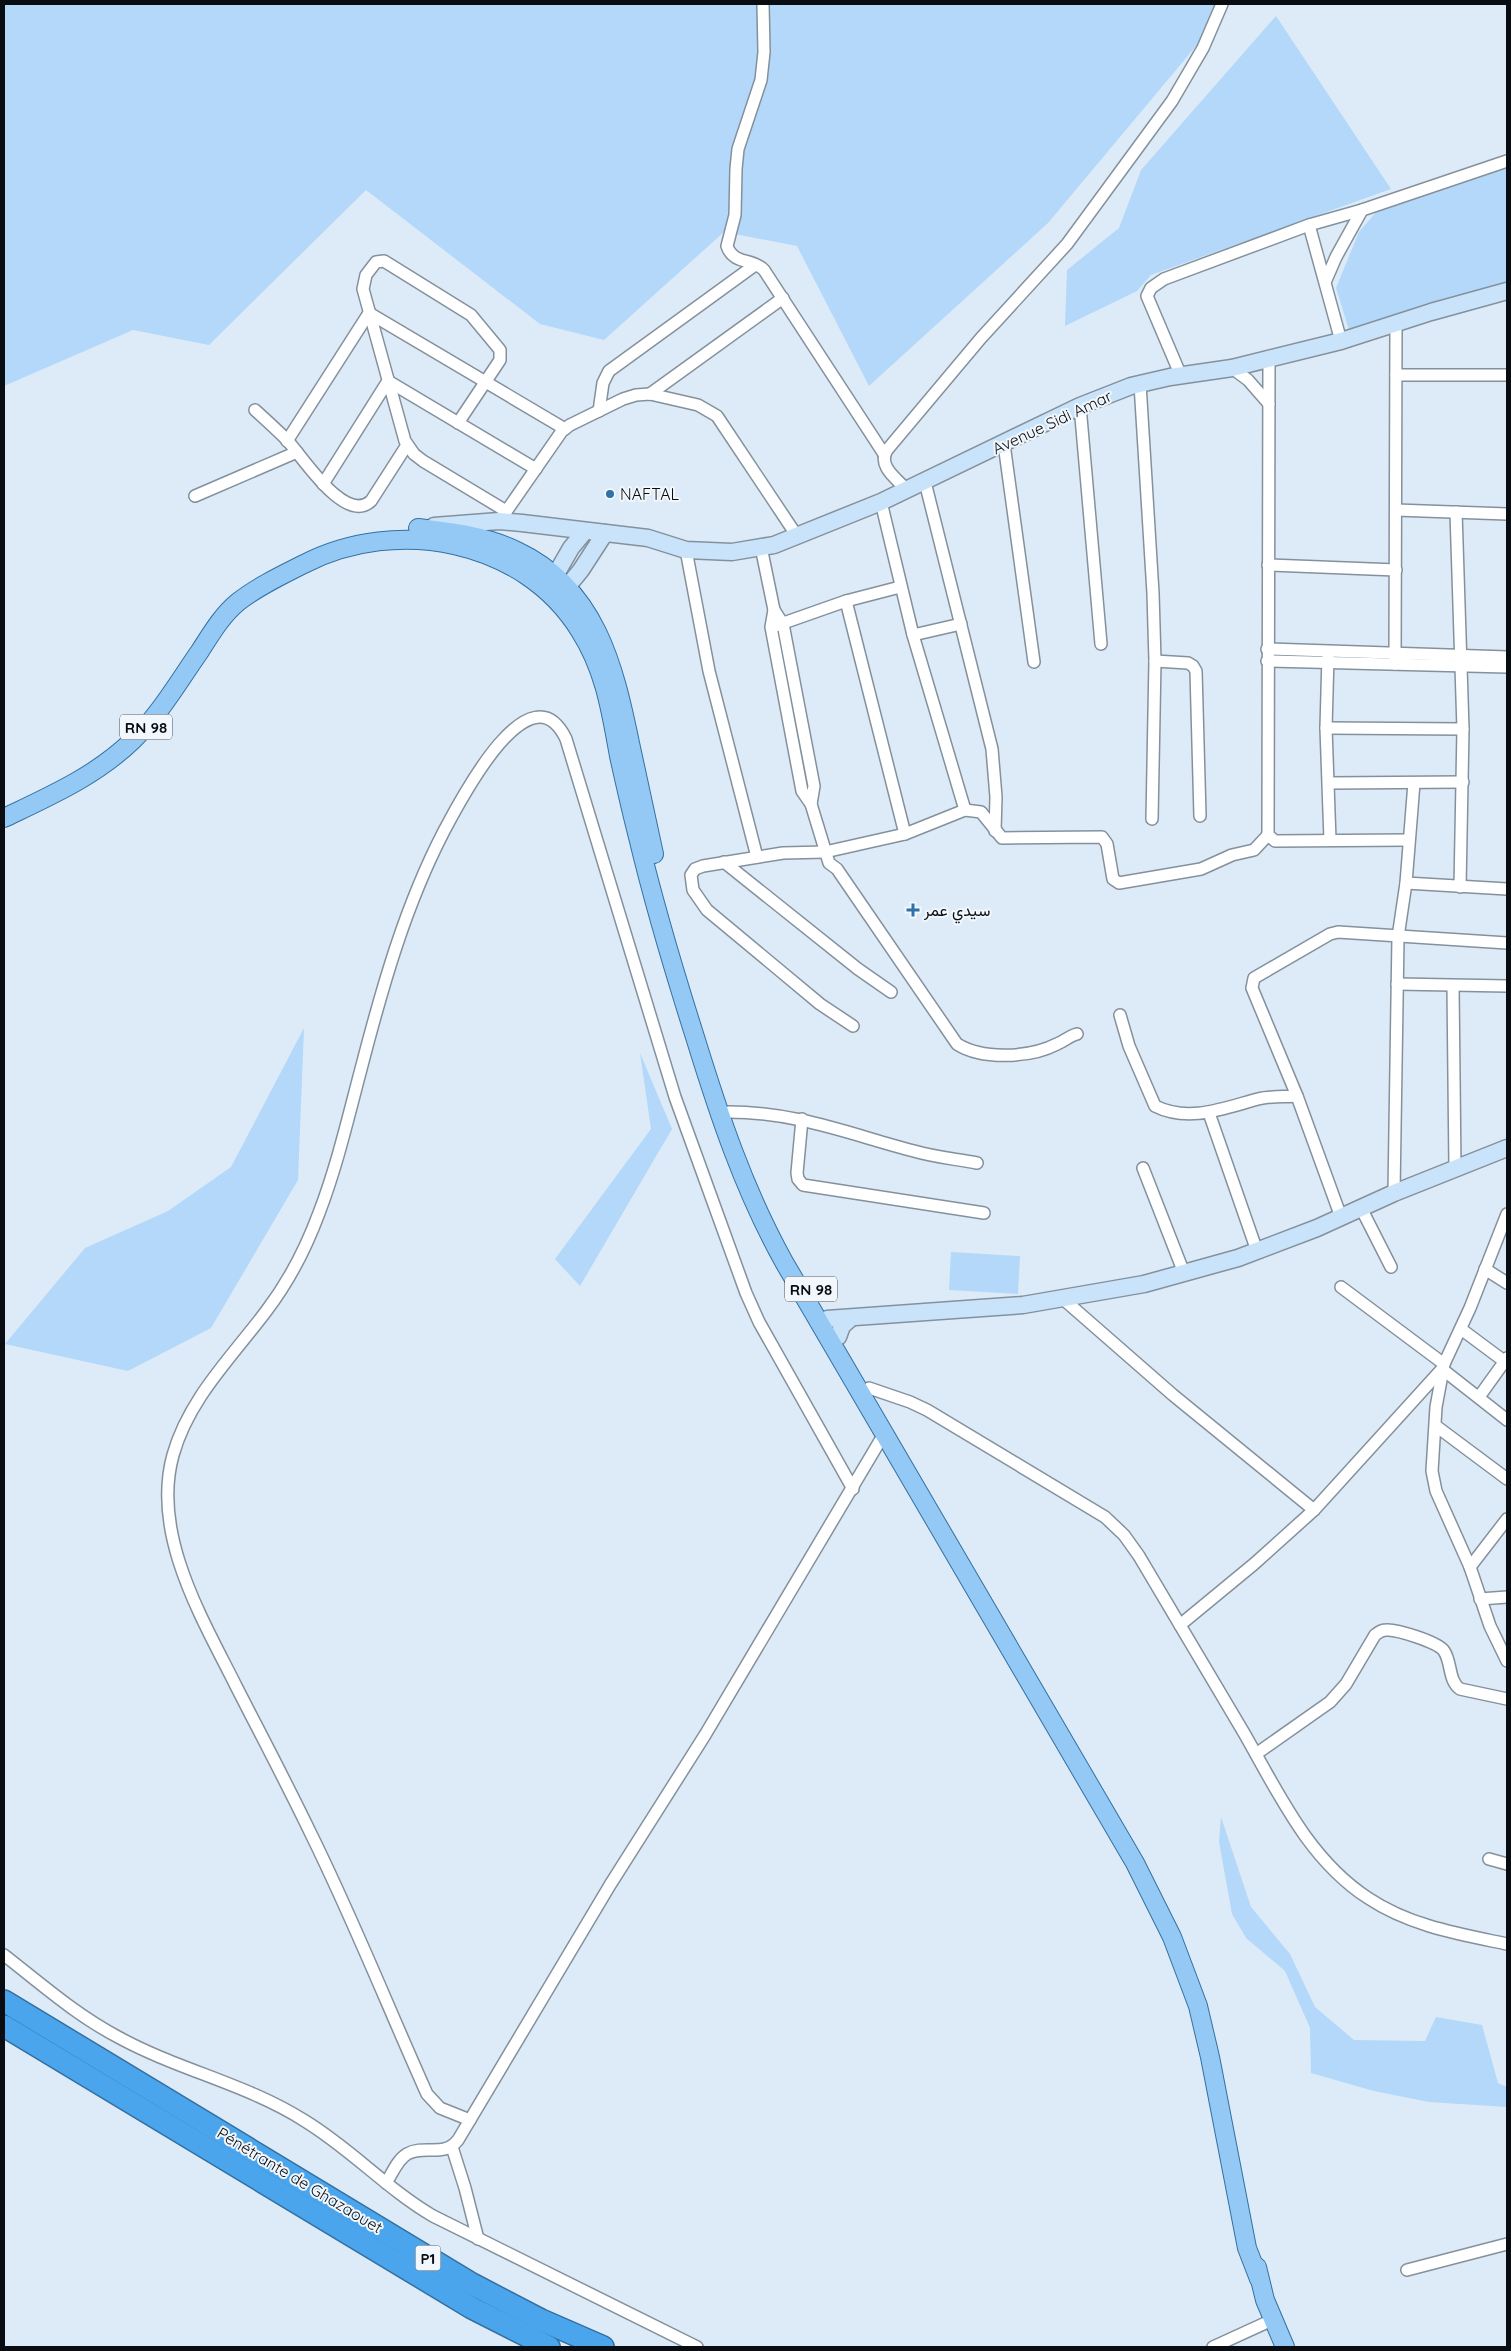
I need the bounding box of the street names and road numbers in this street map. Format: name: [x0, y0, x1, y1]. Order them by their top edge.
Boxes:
street label: Avenue Sidi Amar: [989, 386, 1115, 458]
road number: RN 98: [120, 714, 172, 740]
road number: RN 98: [785, 1276, 837, 1302]
street label: Pénétrante de Ghazaouet: [214, 2123, 386, 2237]
road number: P1: [416, 2246, 440, 2270]

